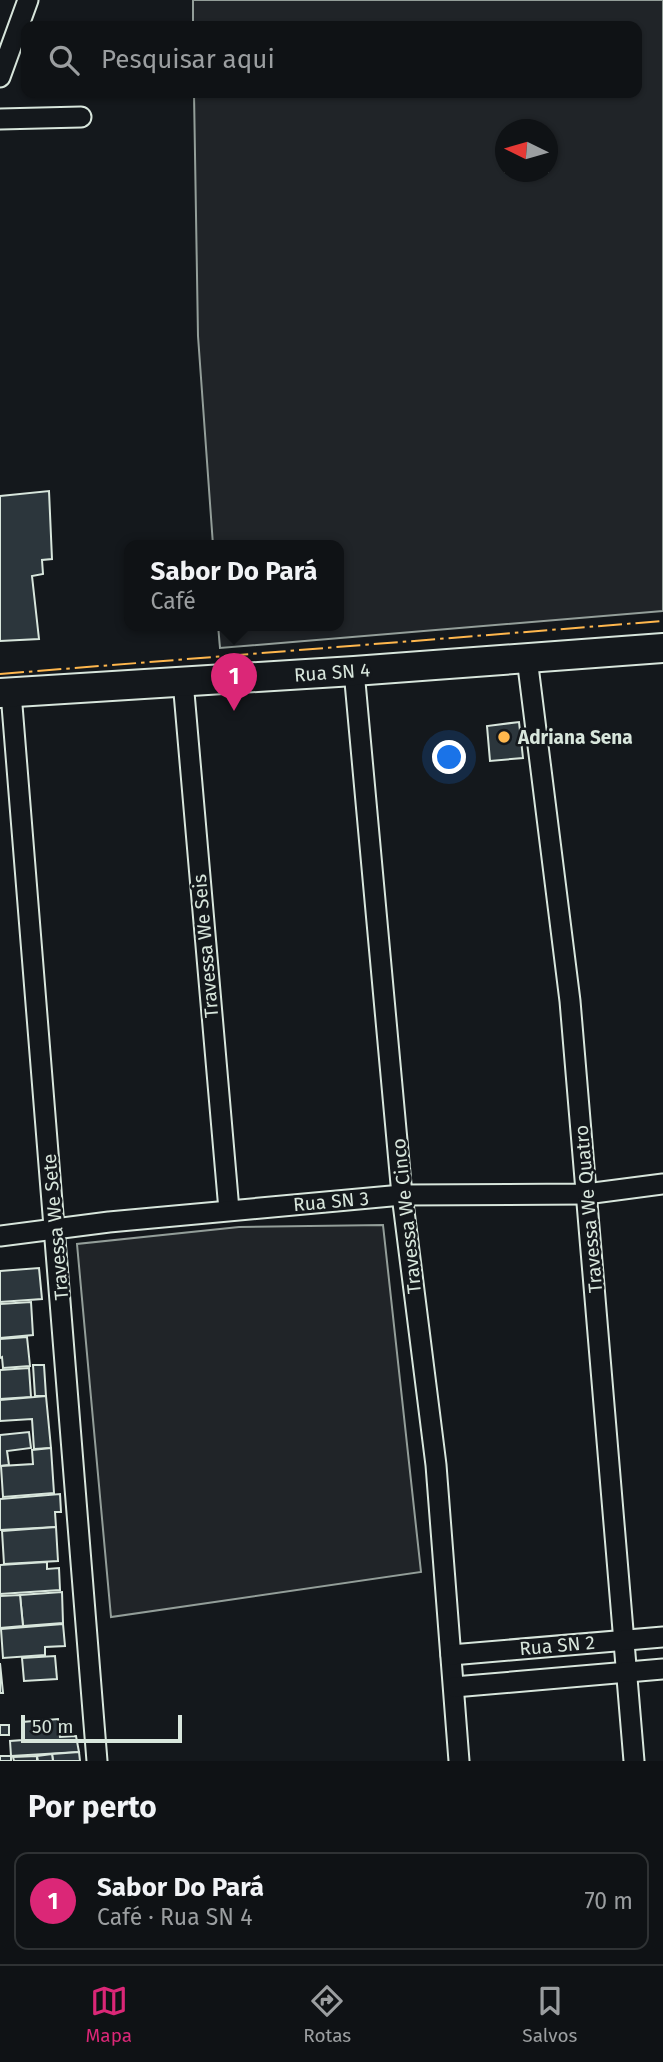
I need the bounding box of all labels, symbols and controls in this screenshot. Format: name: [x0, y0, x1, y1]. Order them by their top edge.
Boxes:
search box: [21, 21, 642, 98]
icon: search: [45, 41, 83, 79]
text: Pesquisar aqui: [101, 44, 275, 75]
north arrow: [495, 119, 558, 182]
popup: [124, 540, 344, 631]
text: Sabor Do Pará: [151, 556, 317, 587]
text: Café: [151, 587, 196, 615]
pin: 1: [211, 653, 257, 711]
street label: Rua SN 4: [293, 658, 371, 687]
place label: Adriana Sena: [517, 726, 633, 749]
marker: Adriana Sena: [496, 729, 512, 745]
your location: [432, 740, 466, 774]
street label: Travessa We Seis: [188, 873, 223, 1019]
street label: Travessa We Quatro: [570, 1124, 607, 1294]
street label: Travessa We Cinco: [387, 1137, 426, 1295]
street label: Travessa We Sete: [38, 1153, 73, 1301]
street label: Rua SN 3: [292, 1187, 370, 1216]
street label: Rua SN 2: [518, 1631, 596, 1660]
scale bar: [21, 1712, 182, 1744]
text: 50 m: [32, 1715, 73, 1738]
text: Por perto: [28, 1789, 157, 1825]
text: Sabor Do Pará: [97, 1872, 264, 1903]
text: 1: [48, 1887, 58, 1915]
text: 70 m: [584, 1887, 633, 1915]
text: Café · Rua SN 4: [97, 1903, 252, 1931]
tab: Mapa: [86, 1982, 132, 2047]
tab: Rotas: [303, 1982, 351, 2047]
tab: Salvos: [522, 1982, 577, 2047]

